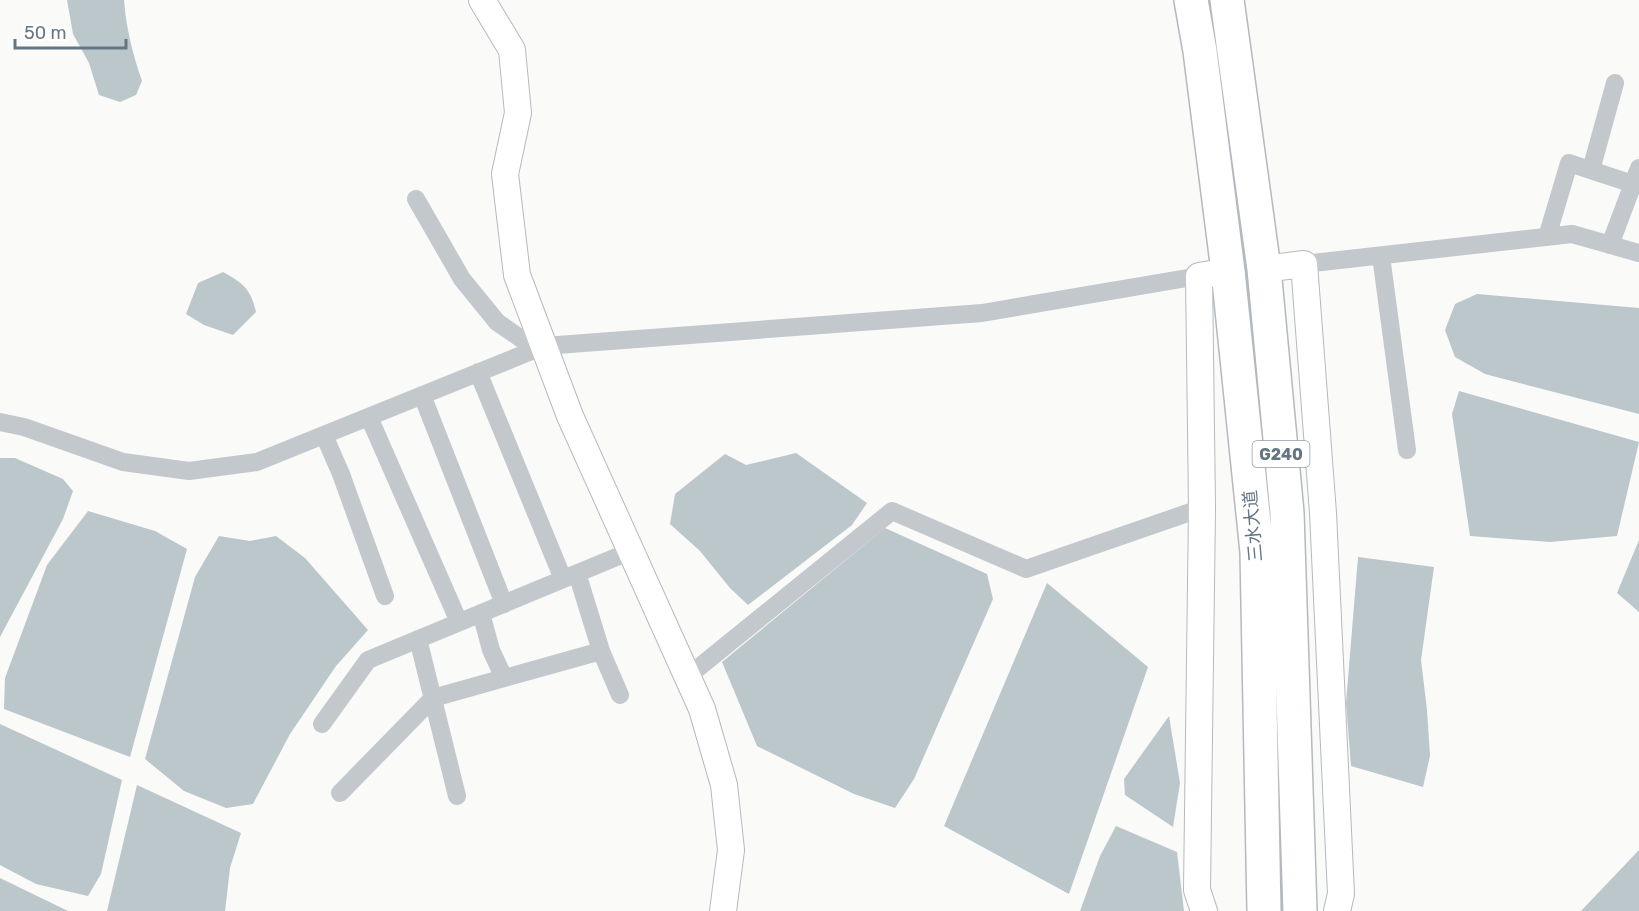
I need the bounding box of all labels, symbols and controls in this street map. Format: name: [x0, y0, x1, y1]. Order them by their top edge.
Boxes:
scale bar: [15, 12, 126, 50]
text: 50 m: [24, 22, 67, 44]
road number: G240: [1252, 441, 1310, 467]
street label: 三水大道: [1239, 489, 1267, 563]

